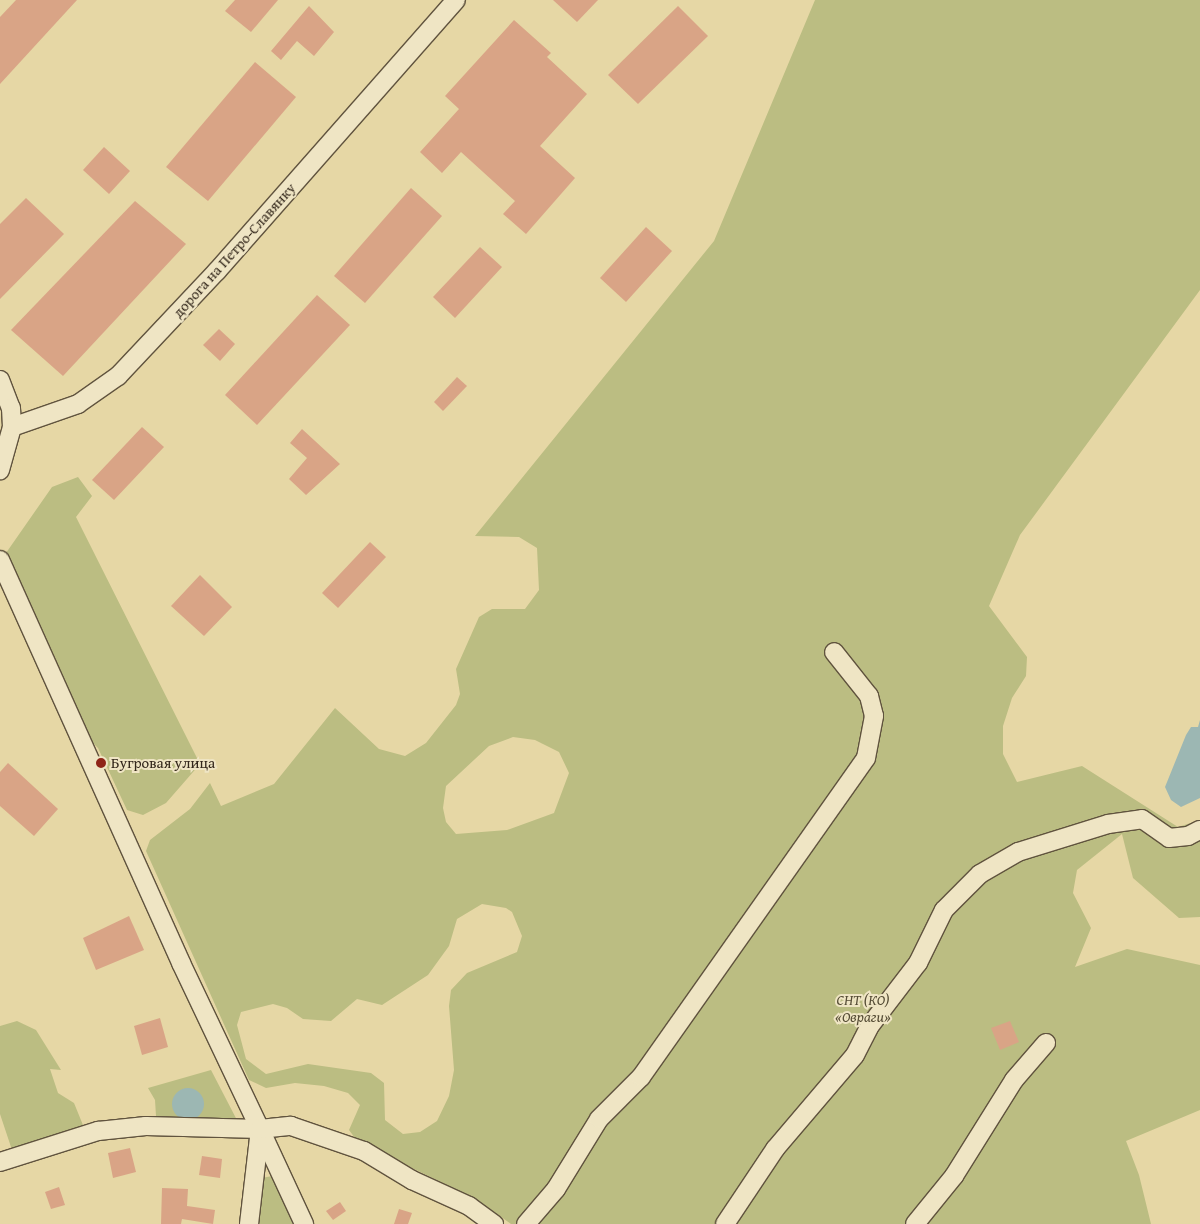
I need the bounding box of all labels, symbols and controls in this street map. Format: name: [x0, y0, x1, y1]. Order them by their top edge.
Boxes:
street label: дорога на Петро-Славянку: [169, 179, 299, 321]
place label: Бугровая улица: [111, 754, 215, 772]
marker: Бугровая улица: [95, 757, 107, 769]
park label: СНТ (КО) «Овраги»: [835, 990, 891, 1025]

